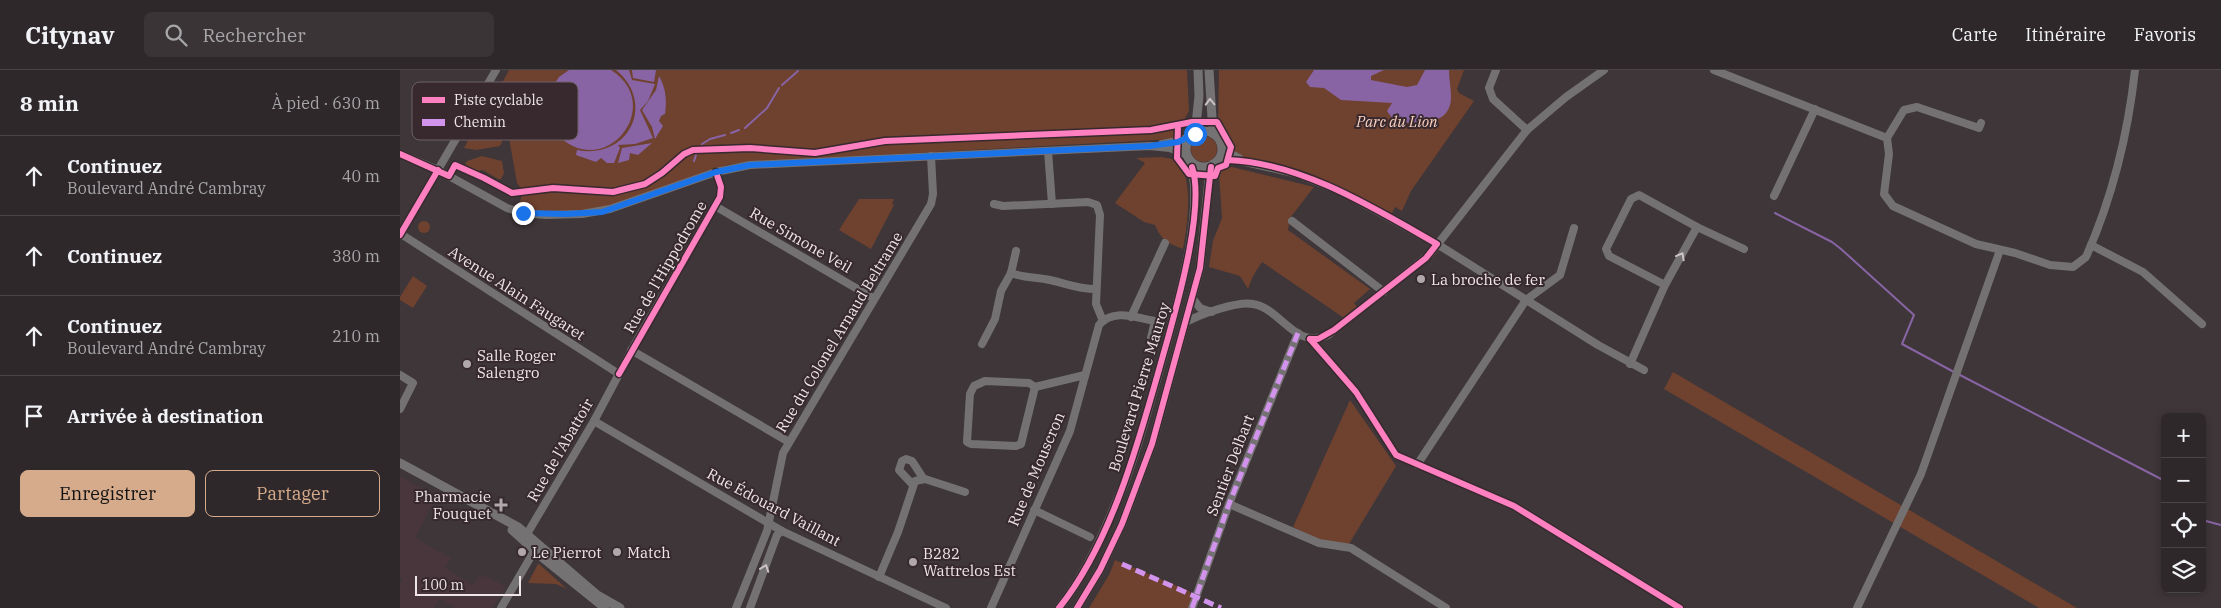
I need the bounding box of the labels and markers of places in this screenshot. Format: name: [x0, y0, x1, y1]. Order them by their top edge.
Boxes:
place label: La broche de fer: [1431, 270, 1545, 289]
marker: La broche de fer: [1415, 273, 1427, 285]
place label: Salle Roger Salengro: [477, 346, 556, 382]
marker: Salle Roger Salengro: [461, 358, 473, 370]
place label: Pharmacie Fouquet: [414, 487, 491, 523]
marker: Pharmacie Fouquet: [495, 499, 507, 511]
place label: Le Pierrot: [532, 543, 602, 562]
place label: Match: [627, 543, 671, 562]
place label: B282 Wattrelos Est: [923, 544, 1016, 580]
marker: Le Pierrot: [516, 546, 528, 558]
marker: Match: [611, 546, 623, 558]
marker: B282 Wattrelos Est: [907, 556, 919, 568]

